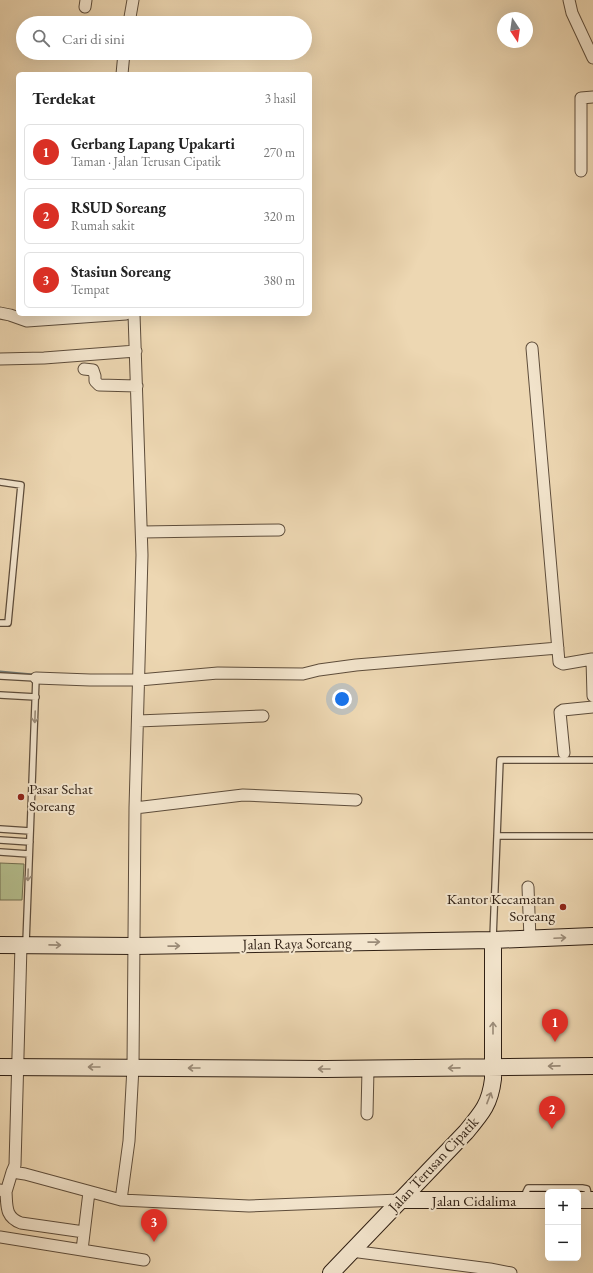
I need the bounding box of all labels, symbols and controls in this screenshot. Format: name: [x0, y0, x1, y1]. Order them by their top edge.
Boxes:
north arrow: [497, 12, 533, 48]
search box: [16, 16, 312, 60]
icon: search: [30, 27, 52, 49]
text: Cari di sini: [62, 29, 125, 48]
text: Terdekat: [32, 87, 95, 109]
text: 3 hasil: [265, 90, 296, 107]
text: Gerbang Lapang Upakarti: [71, 134, 235, 153]
text: 1: [43, 144, 49, 161]
text: 270 m: [264, 144, 295, 161]
text: Taman · Jalan Terusan Cipatik: [71, 153, 221, 170]
text: RSUD Soreang: [71, 198, 166, 217]
text: 2: [43, 208, 49, 225]
text: 320 m: [264, 208, 295, 225]
text: Rumah sakit: [71, 217, 134, 234]
text: Stasiun Soreang: [71, 262, 171, 281]
text: 3: [43, 272, 49, 289]
text: 380 m: [264, 272, 295, 289]
text: Tempat: [71, 281, 109, 298]
your location: [332, 689, 352, 709]
one-way arrow: [31, 710, 39, 723]
place label: Pasar Sehat Soreang: [29, 779, 93, 815]
marker: Pasar Sehat Soreang: [16, 792, 26, 802]
one-way arrow: [25, 868, 32, 881]
place label: Kantor Kecamatan Soreang: [447, 889, 555, 925]
marker: Kantor Kecamatan Soreang: [558, 902, 568, 912]
street label: Jalan Raya Soreang: [240, 933, 352, 953]
one-way arrow: [553, 934, 566, 942]
one-way arrow: [367, 938, 380, 946]
one-way arrow: [48, 942, 61, 949]
one-way arrow: [167, 942, 180, 949]
pin: 1: [542, 1009, 568, 1042]
one-way arrow: [489, 1022, 497, 1035]
one-way arrow: [548, 1062, 561, 1070]
one-way arrow: [88, 1063, 101, 1071]
one-way arrow: [188, 1064, 201, 1072]
one-way arrow: [448, 1064, 461, 1072]
one-way arrow: [318, 1065, 331, 1073]
one-way arrow: [486, 1092, 494, 1104]
pin: 2: [539, 1096, 565, 1129]
street label: Jalan Terusan Cipatik: [382, 1112, 483, 1217]
map controls: [545, 1189, 581, 1261]
button: +: [545, 1189, 581, 1225]
street label: Jalan Cidalima: [430, 1191, 516, 1210]
pin: 3: [141, 1209, 167, 1242]
button: −: [545, 1225, 581, 1261]

